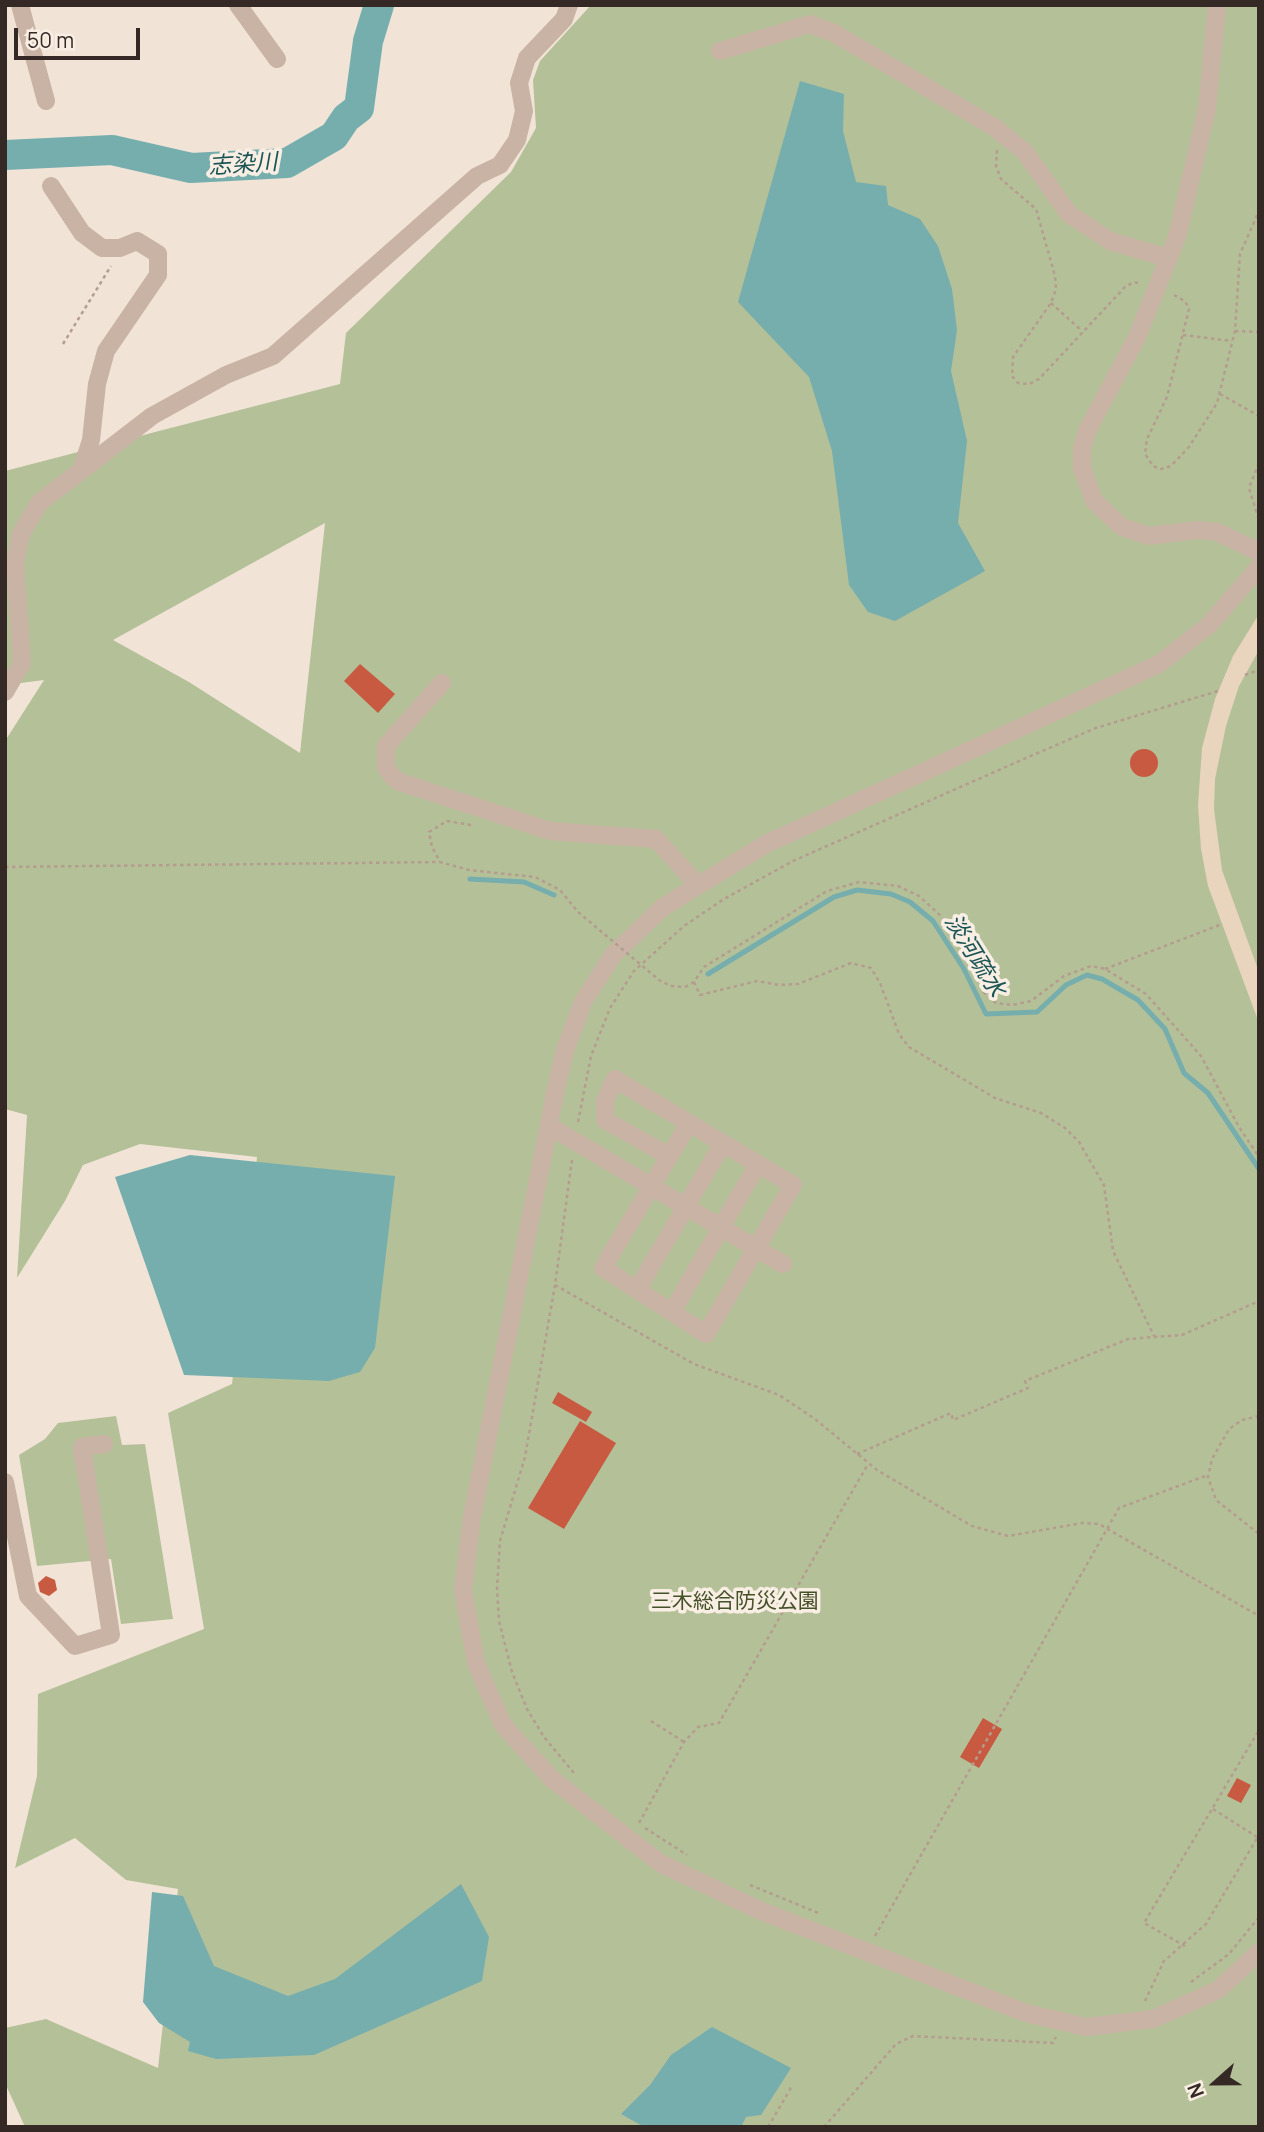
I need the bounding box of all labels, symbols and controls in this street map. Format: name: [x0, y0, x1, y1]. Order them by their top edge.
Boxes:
scale bar: [18, 14, 144, 58]
text: 50 m: [27, 26, 74, 54]
water label: 志染川: [208, 149, 278, 181]
water label: 淡河疏水: [938, 910, 1010, 1002]
park label: 三木総合防災公園: [651, 1589, 819, 1615]
north arrow: [1180, 2048, 1250, 2118]
text: N: [1181, 2079, 1210, 2102]

